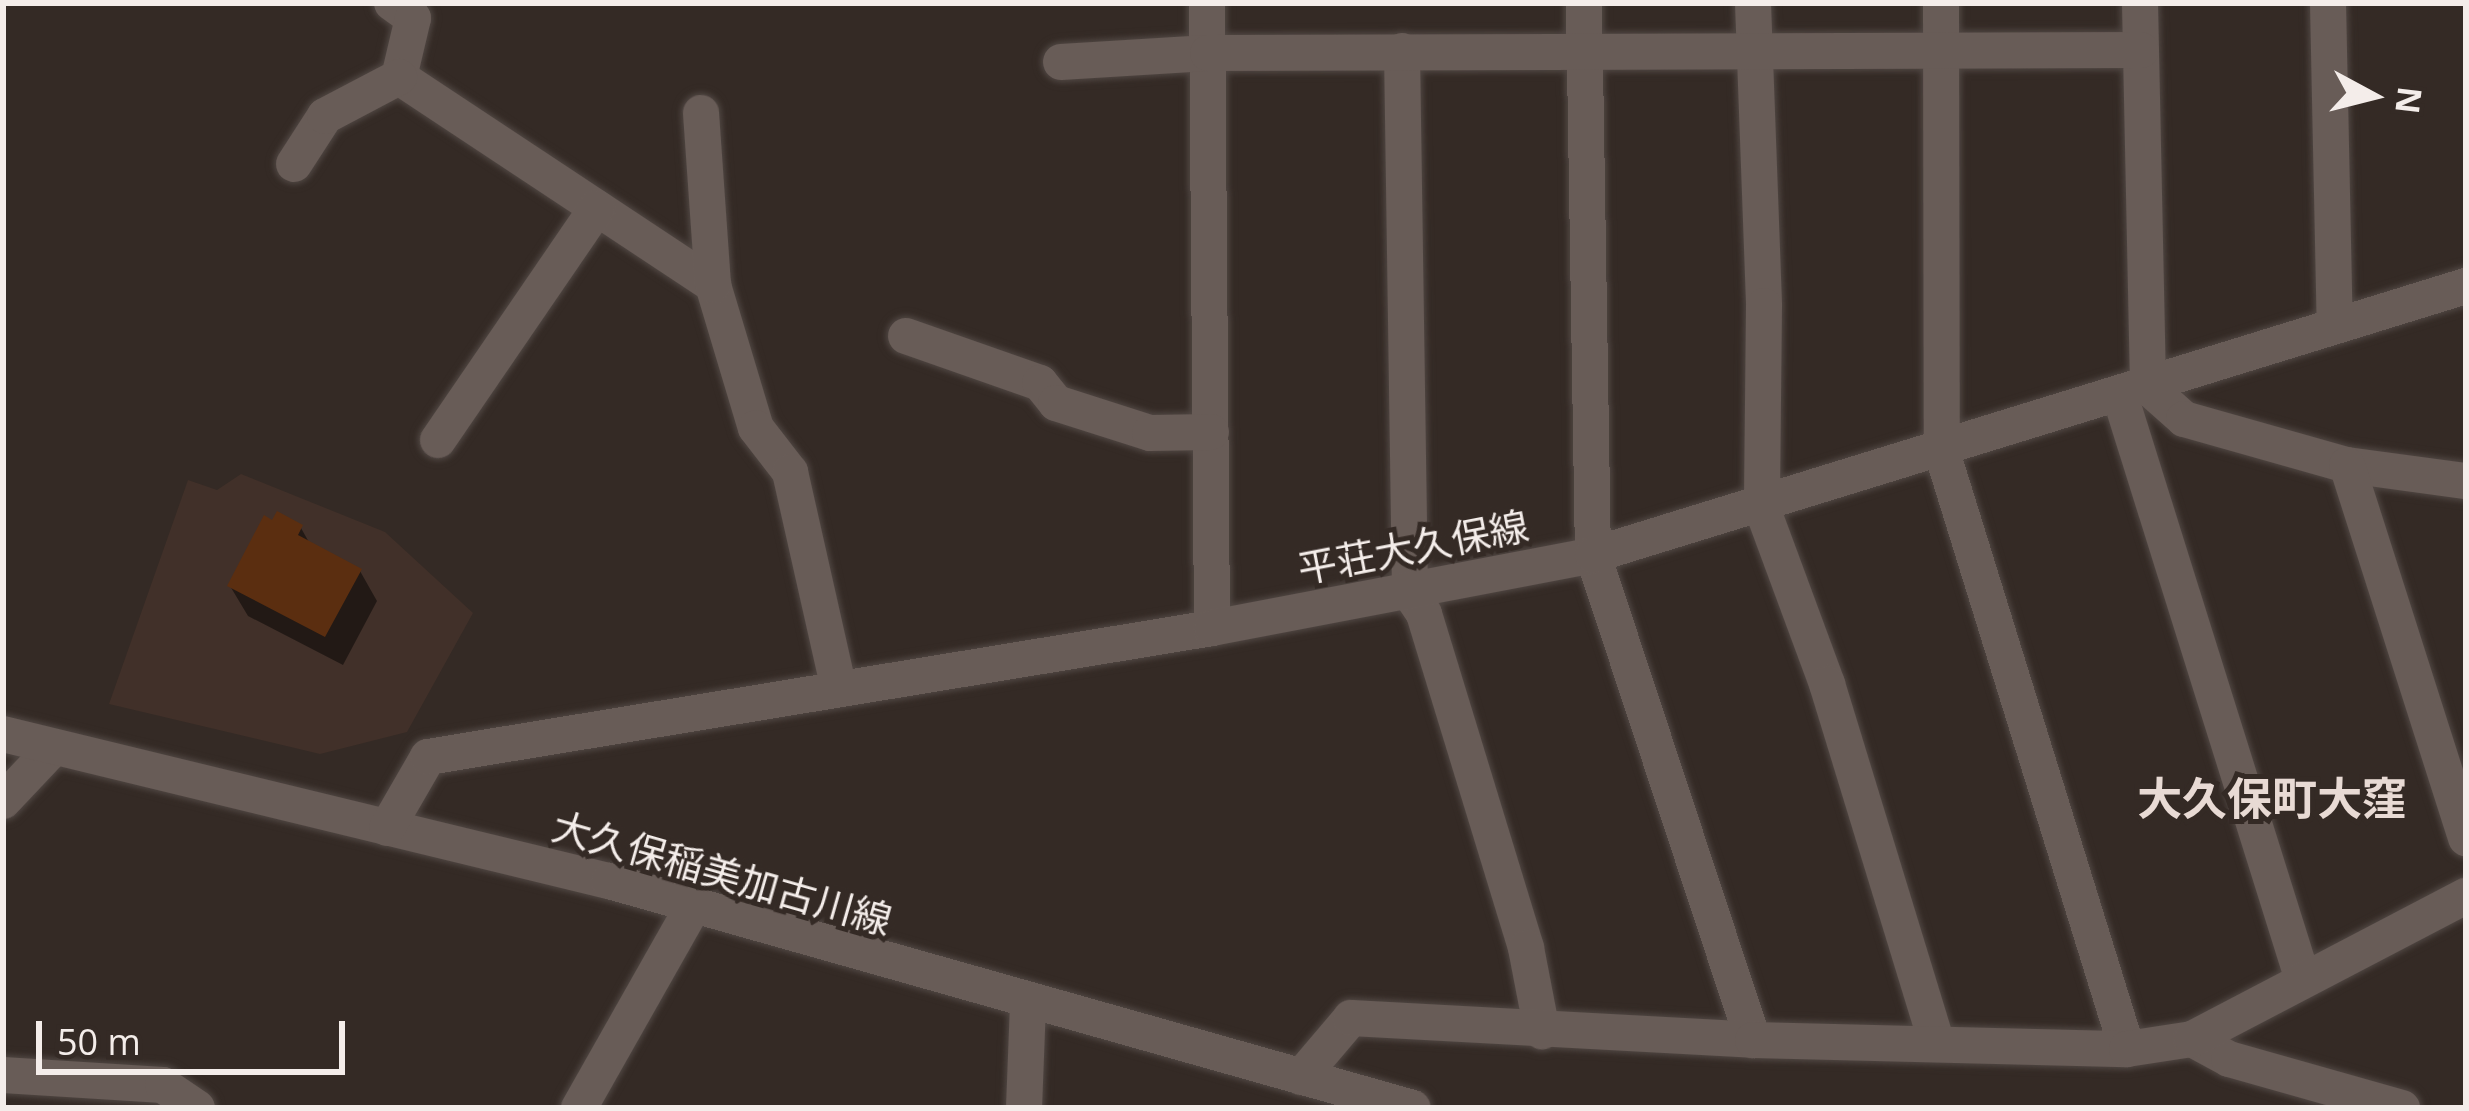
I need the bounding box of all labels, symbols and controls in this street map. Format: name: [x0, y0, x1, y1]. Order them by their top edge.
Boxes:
north arrow: [2313, 36, 2433, 156]
text: N: [2385, 84, 2433, 117]
street label: 平荘大久保線: [1294, 502, 1532, 592]
district label: 大久保町大窪: [2137, 771, 2407, 825]
street label: 大久保稲美加古川線: [547, 802, 897, 944]
scale bar: [42, 997, 351, 1071]
text: 50 m: [57, 1017, 141, 1066]

